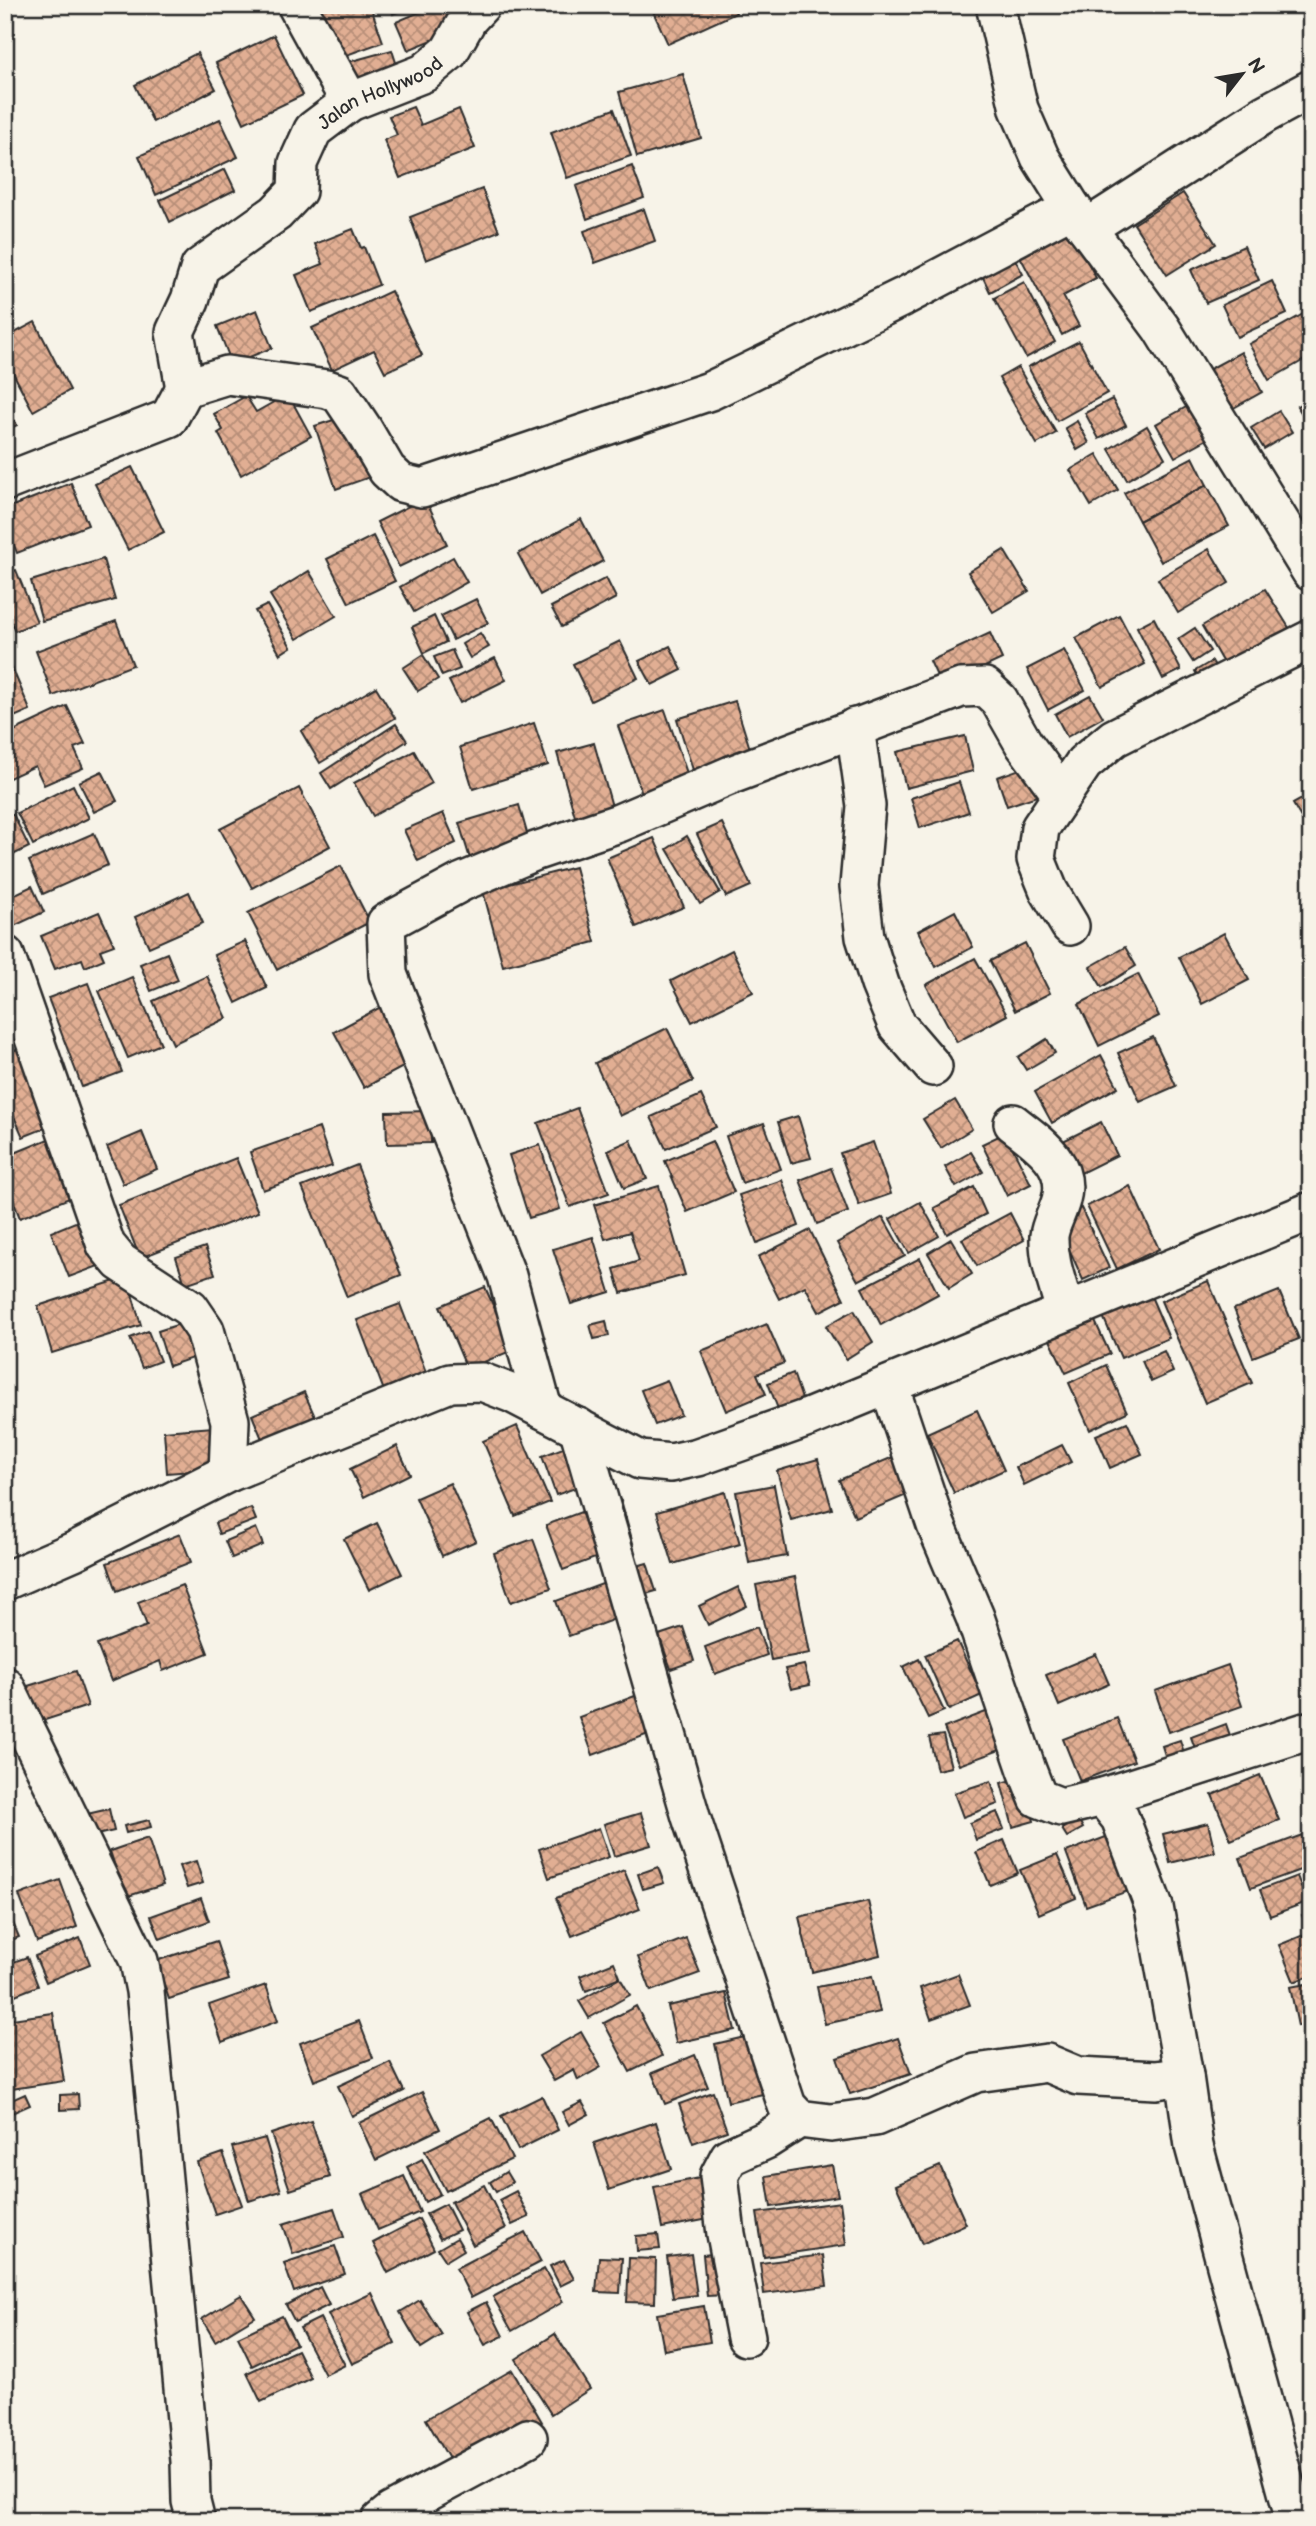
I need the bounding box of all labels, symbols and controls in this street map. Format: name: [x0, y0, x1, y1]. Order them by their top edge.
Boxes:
north arrow: [1208, 38, 1278, 108]
street label: Jalan Hollywood: [314, 52, 448, 135]
text: N: [1242, 54, 1269, 78]

